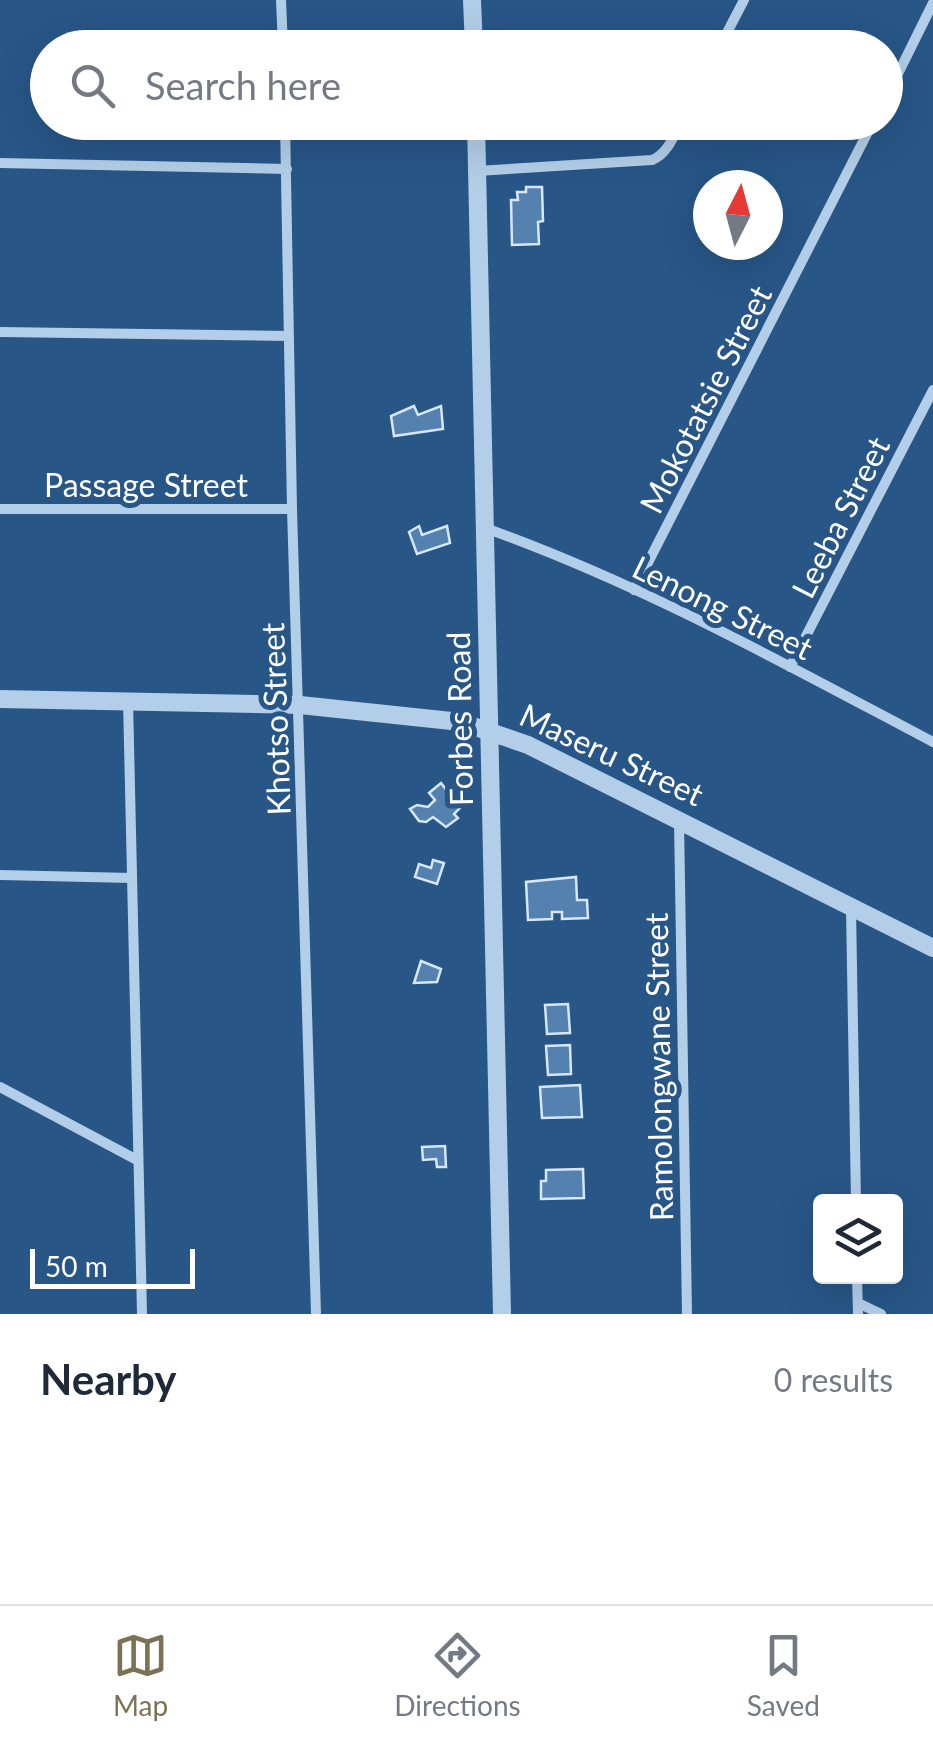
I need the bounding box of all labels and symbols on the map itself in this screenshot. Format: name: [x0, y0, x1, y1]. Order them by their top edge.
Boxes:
north arrow: [693, 170, 783, 260]
street label: Mokotatsie Street: [631, 278, 779, 519]
street label: Leeba Street: [783, 430, 897, 604]
street label: Passage Street: [44, 465, 249, 504]
street label: Lenong Street: [627, 547, 820, 668]
street label: Khotso Street: [252, 621, 298, 816]
street label: Forbes Road: [438, 632, 480, 806]
street label: Maseru Street: [514, 695, 710, 814]
street label: Ramolongwane Street: [636, 912, 680, 1222]
scale bar: [30, 1244, 195, 1288]

